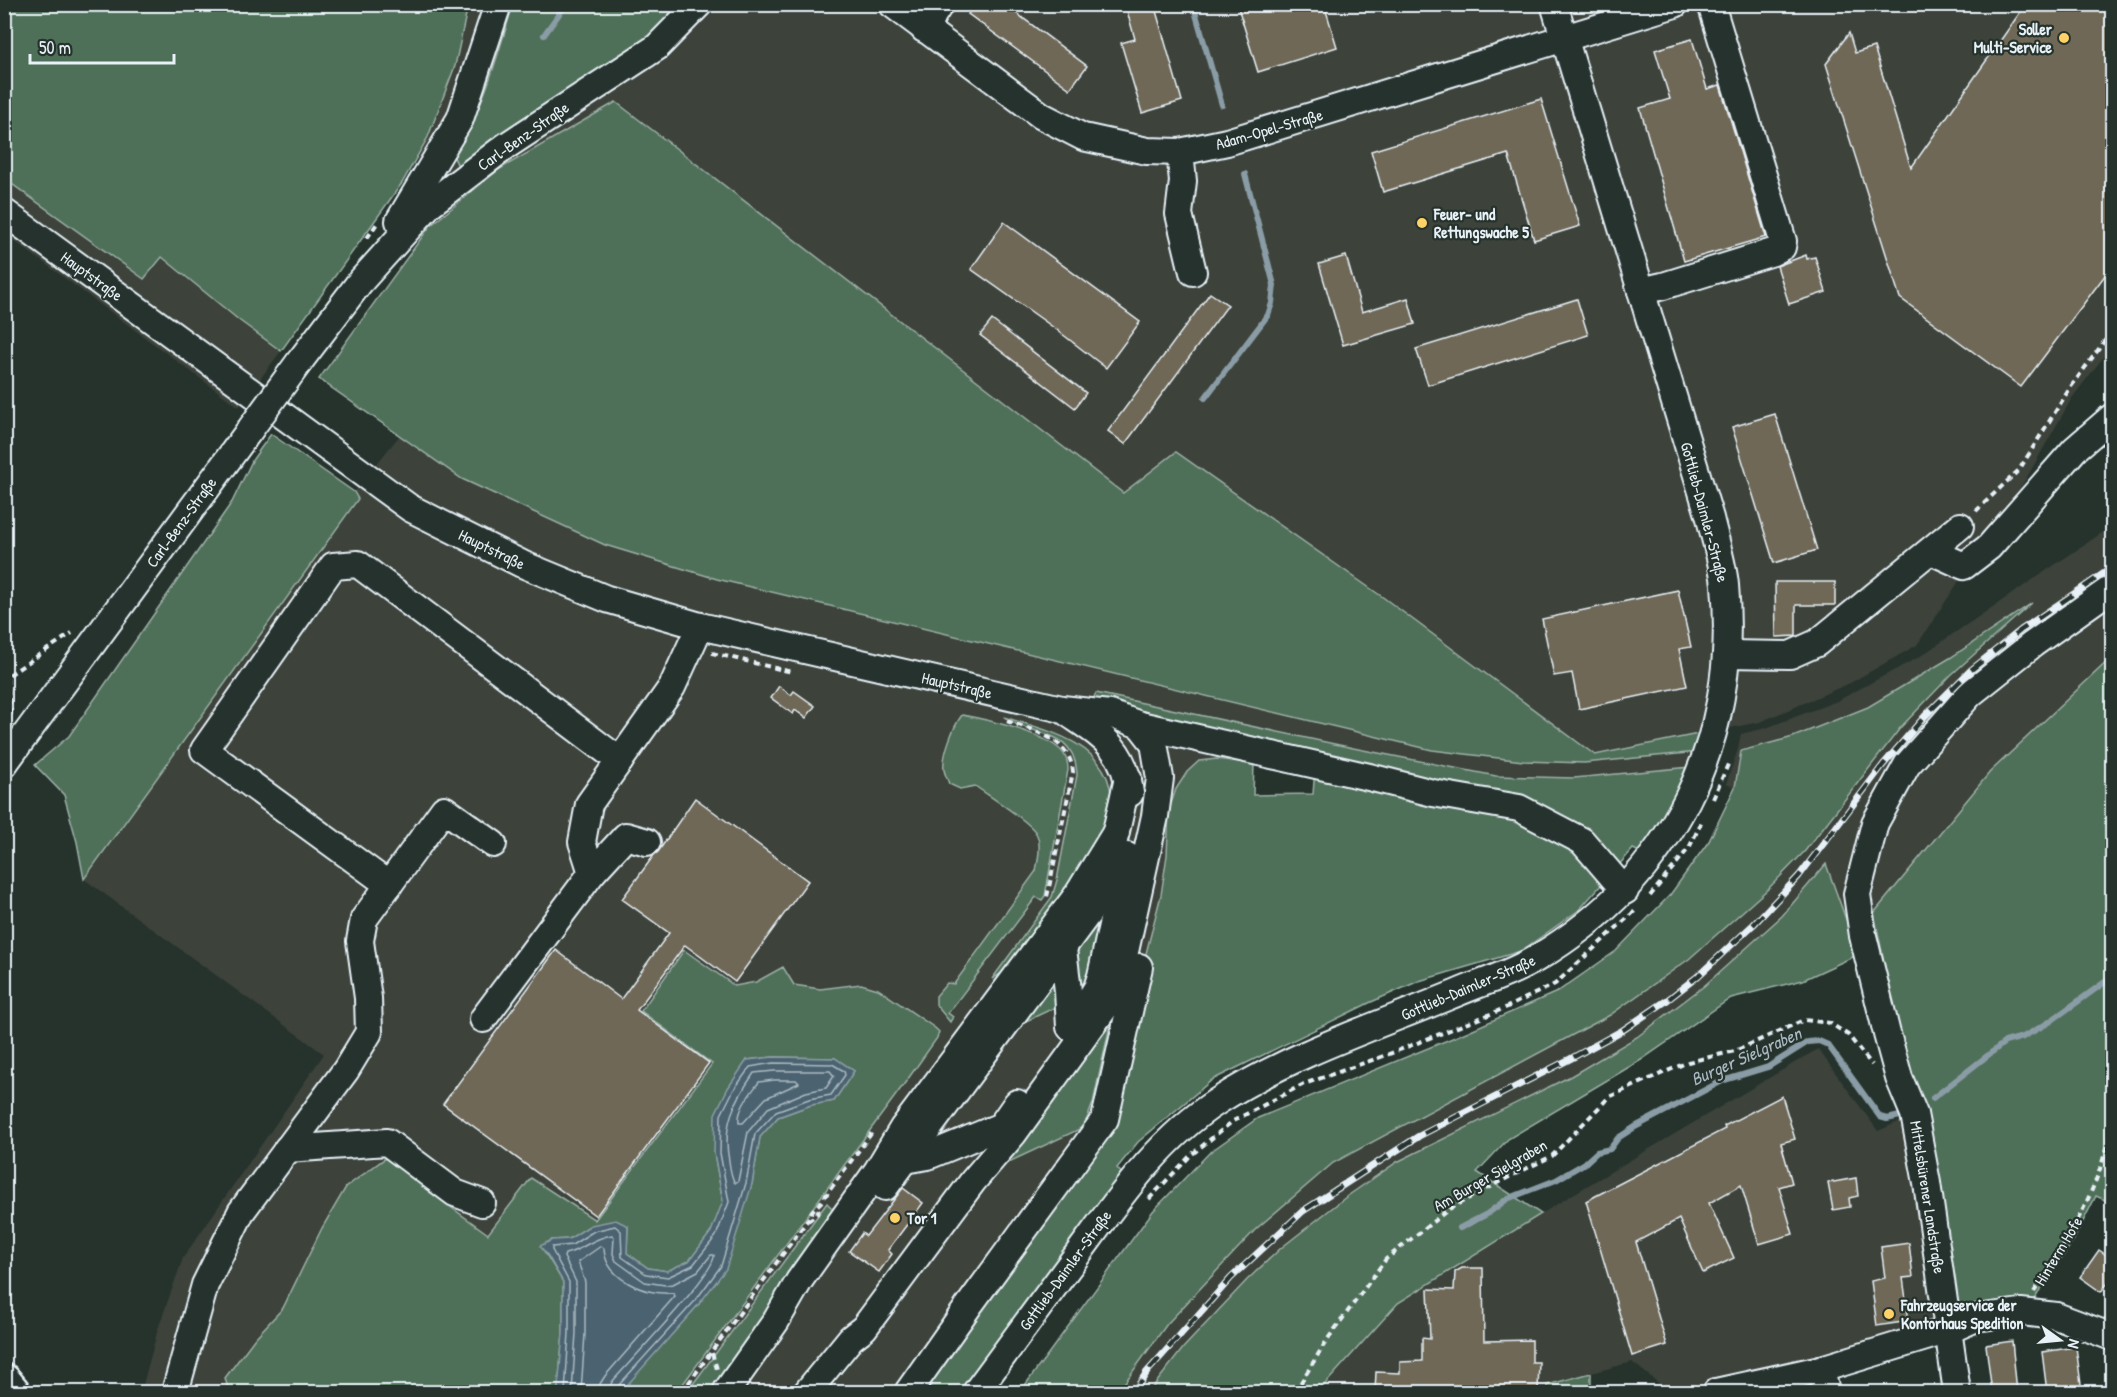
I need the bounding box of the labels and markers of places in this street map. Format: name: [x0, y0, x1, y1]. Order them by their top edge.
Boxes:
place label: Soller Multi-Service: [1974, 18, 2053, 58]
marker: Soller Multi-Service: [2057, 31, 2071, 45]
place label: Feuer- und Rettungswache 5: [1433, 203, 1529, 244]
marker: Feuer- und Rettungswache 5: [1415, 216, 1429, 230]
place label: Tor 1: [906, 1207, 937, 1229]
marker: Tor 1: [888, 1211, 902, 1225]
place label: Fahrzeugservice der Kontorhaus Spedition: [1900, 1294, 2024, 1335]
marker: Fahrzeugservice der Kontorhaus Spedition: [1882, 1307, 1896, 1321]

